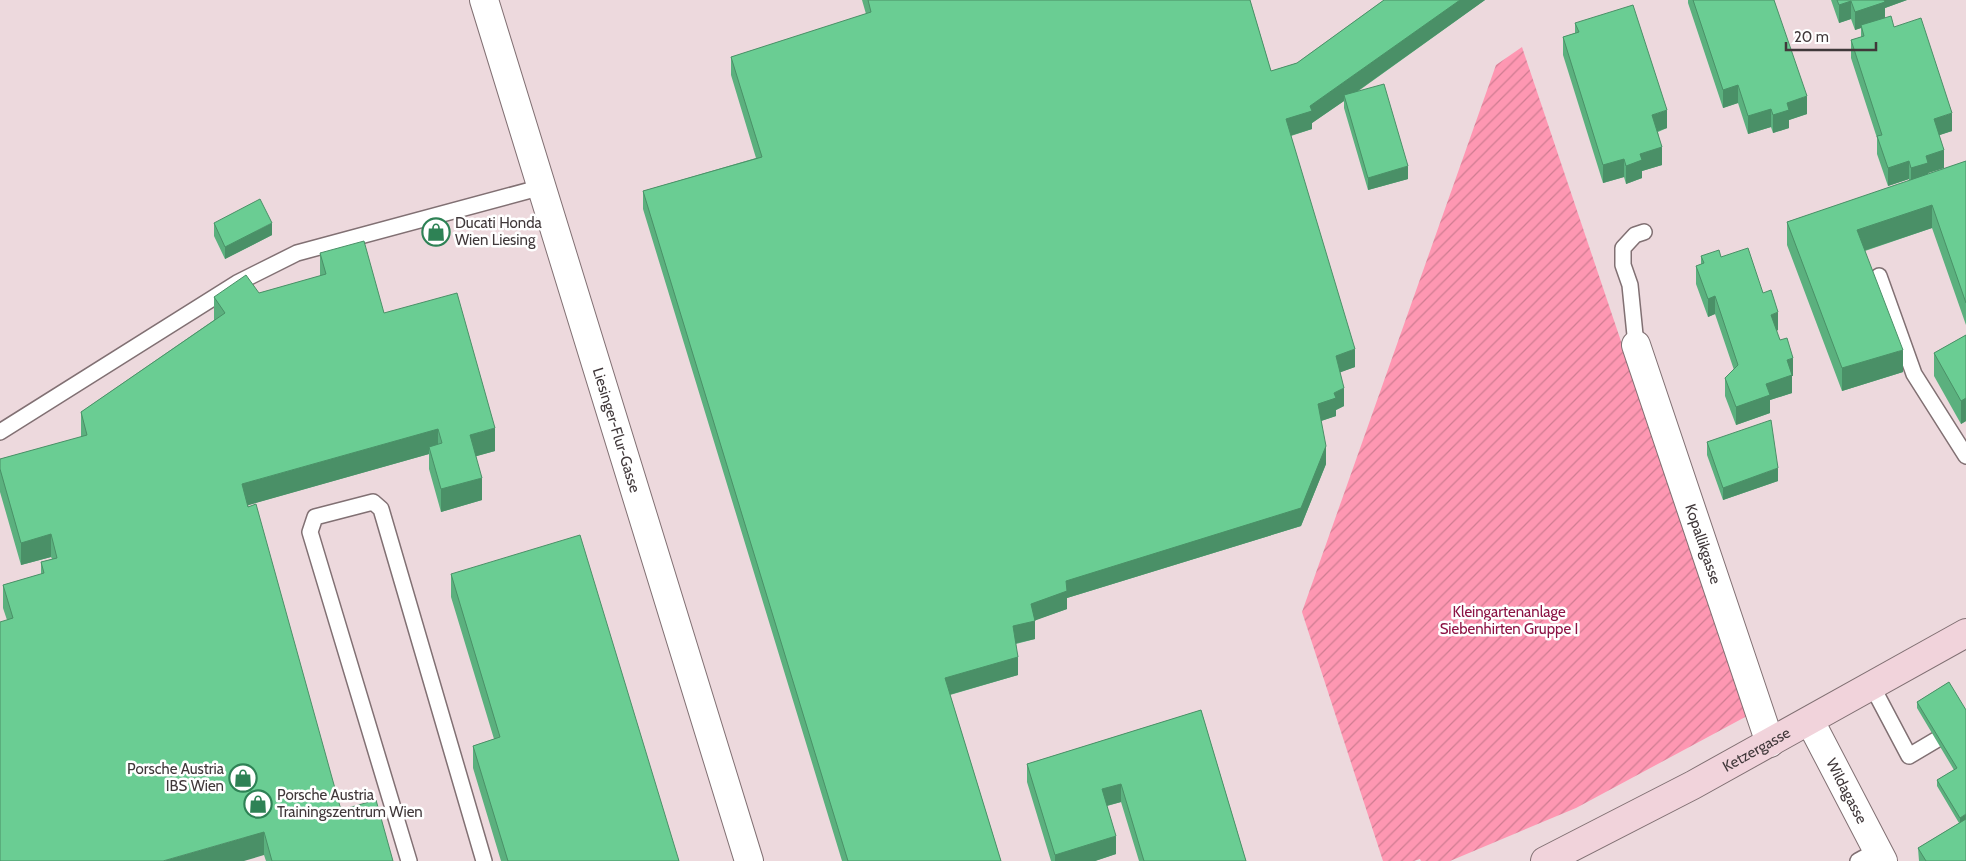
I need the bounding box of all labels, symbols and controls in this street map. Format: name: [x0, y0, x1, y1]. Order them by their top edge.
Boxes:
scale bar: [1786, 20, 1876, 52]
text: 20 m: [1794, 28, 1829, 46]
place label: Ducati Honda Wien Liesing: [455, 214, 542, 249]
shop icon: Ducati Honda Wien Liesing: [421, 217, 451, 247]
street label: Liesinger-Flur-Gasse: [589, 365, 644, 495]
street label: Kopallikgasse: [1681, 502, 1725, 587]
park label: Kleingartenanlage Siebenhirten Gruppe I: [1440, 603, 1578, 638]
street label: Ketzergasse: [1719, 723, 1794, 776]
street label: Wildagasse: [1822, 755, 1871, 827]
place label: Porsche Austria IBS Wien: [127, 760, 225, 795]
shop icon: Porsche Austria IBS Wien: [228, 763, 258, 793]
place label: Porsche Austria Trainingszentrum Wien: [277, 786, 423, 821]
shop icon: Porsche Austria Trainingszentrum Wien: [243, 789, 273, 819]

